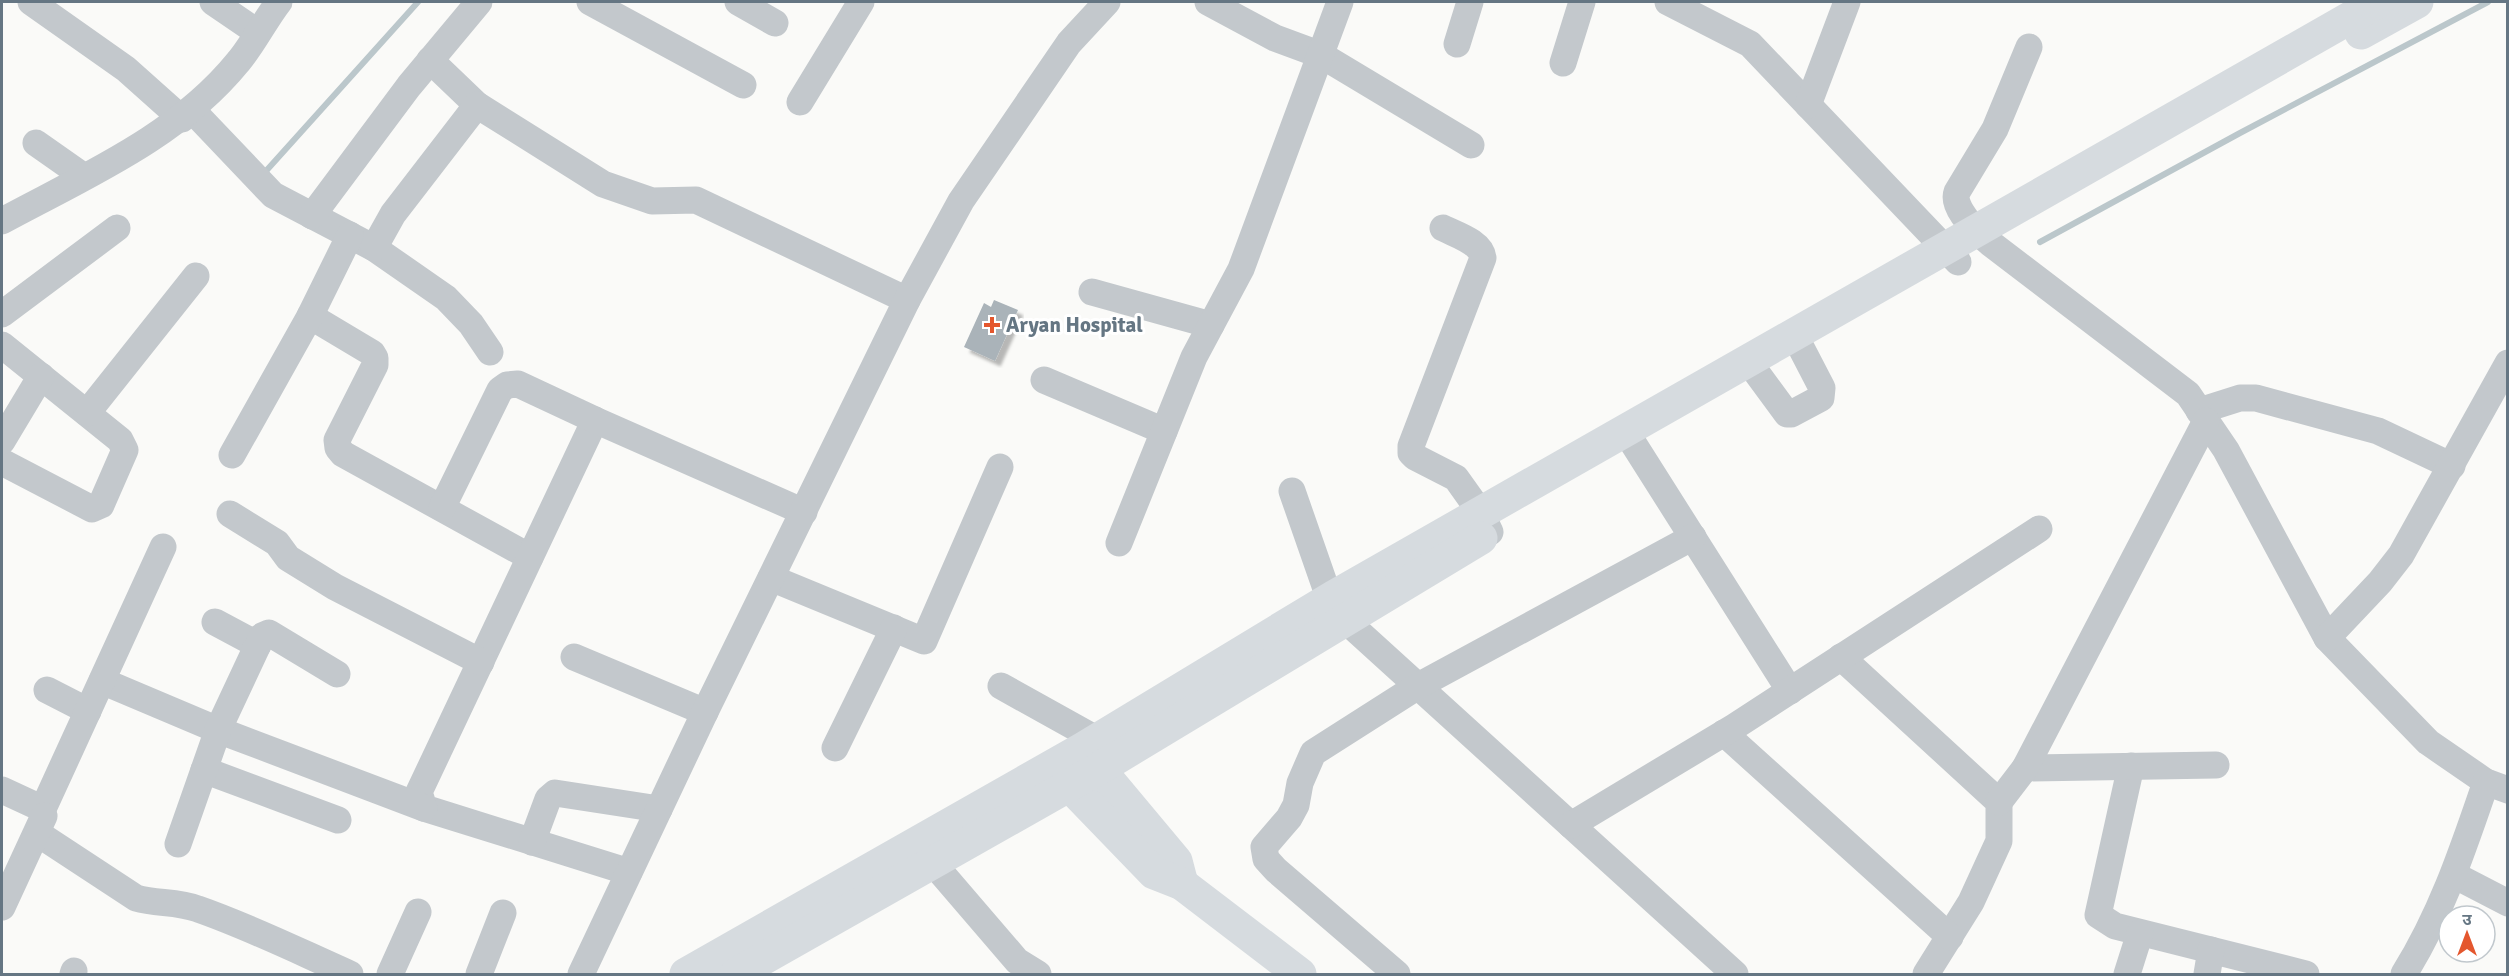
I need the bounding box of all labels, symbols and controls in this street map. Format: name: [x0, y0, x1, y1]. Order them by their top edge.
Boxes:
place label: Aryan Hospital: [1006, 312, 1143, 338]
marker: Aryan Hospital: [983, 316, 1001, 334]
north arrow: [2437, 904, 2497, 964]
text: उ: [2462, 910, 2472, 930]

